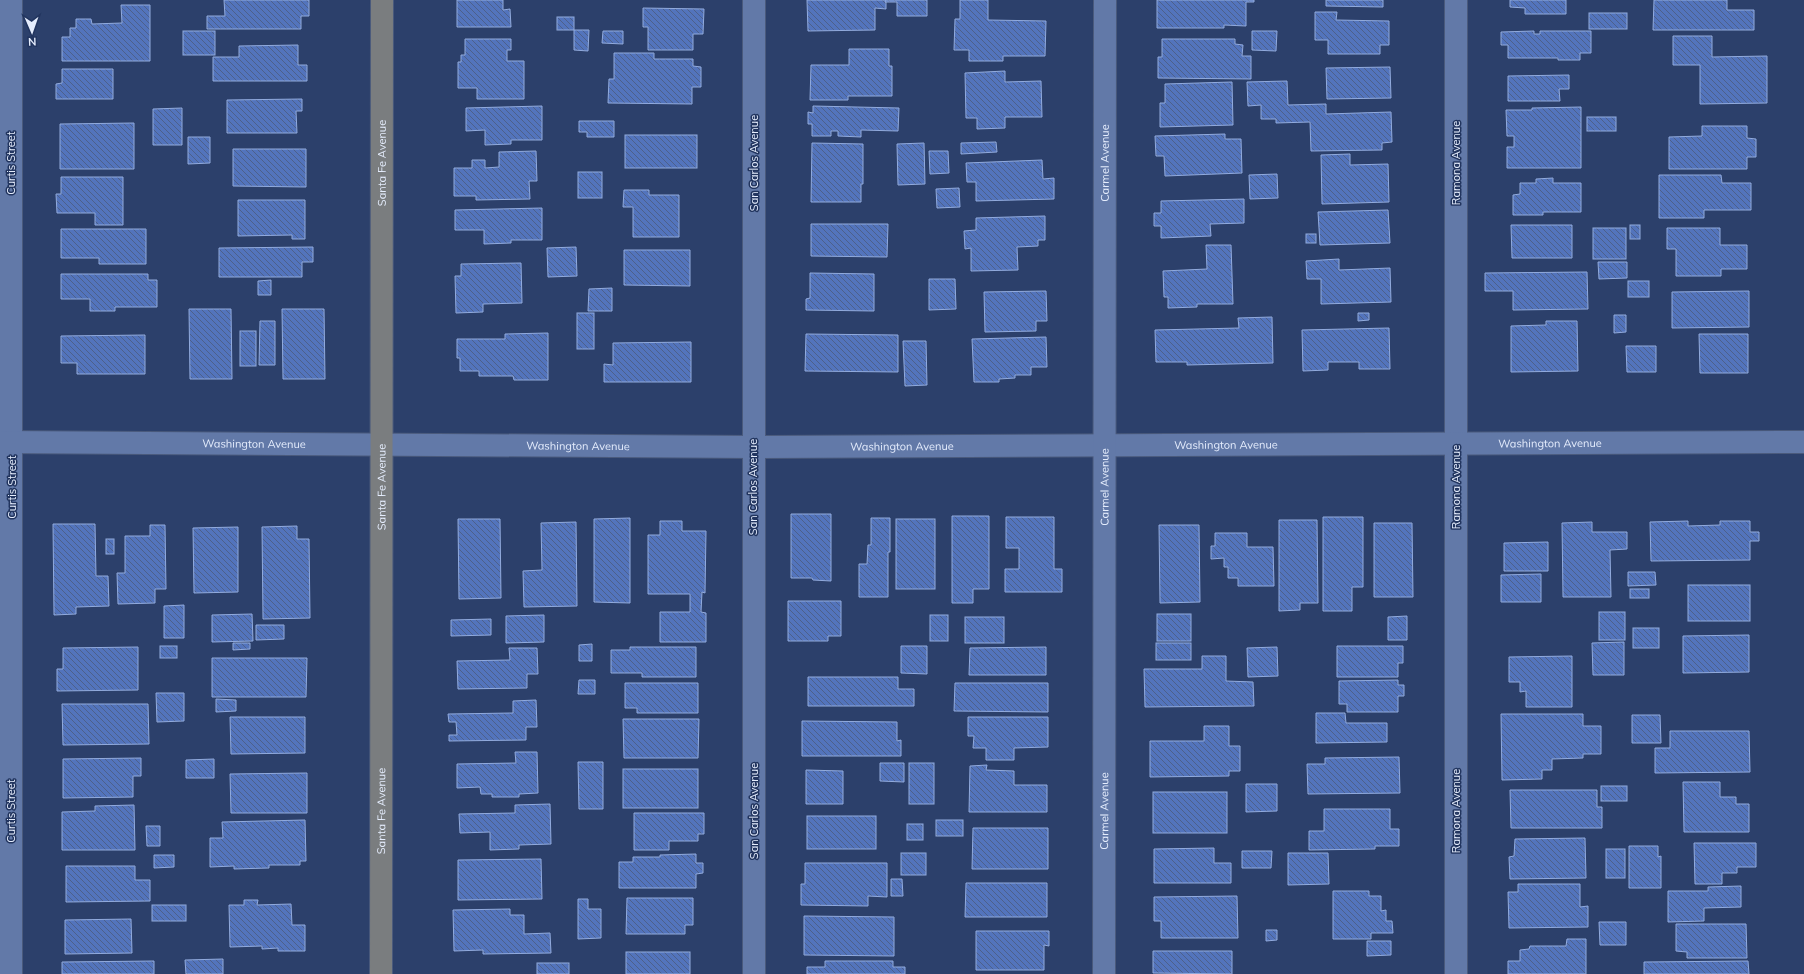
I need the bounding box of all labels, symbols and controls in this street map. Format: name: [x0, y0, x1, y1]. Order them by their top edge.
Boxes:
north arrow: [12, 12, 52, 52]
text: N: [28, 35, 37, 49]
street label: San Carlos Avenue: [747, 115, 761, 211]
street label: Santa Fe Avenue: [375, 120, 389, 206]
street label: Ramona Avenue: [1449, 121, 1463, 205]
street label: Carmel Avenue: [1098, 124, 1112, 202]
street label: Curtis Street: [4, 131, 18, 195]
street label: Washington Avenue: [202, 436, 306, 451]
street label: Washington Avenue: [1498, 436, 1602, 450]
street label: Washington Avenue: [526, 438, 630, 453]
street label: Washington Avenue: [1174, 438, 1278, 452]
street label: San Carlos Avenue: [746, 439, 760, 535]
street label: Washington Avenue: [850, 439, 954, 454]
street label: Santa Fe Avenue: [374, 444, 389, 530]
street label: Ramona Avenue: [1449, 445, 1463, 529]
street label: Carmel Avenue: [1097, 448, 1112, 526]
street label: Curtis Street: [5, 455, 19, 519]
street label: San Carlos Avenue: [747, 763, 761, 859]
street label: Santa Fe Avenue: [374, 768, 388, 854]
street label: Ramona Avenue: [1449, 769, 1463, 853]
street label: Carmel Avenue: [1097, 772, 1111, 850]
street label: Curtis Street: [4, 779, 18, 843]

